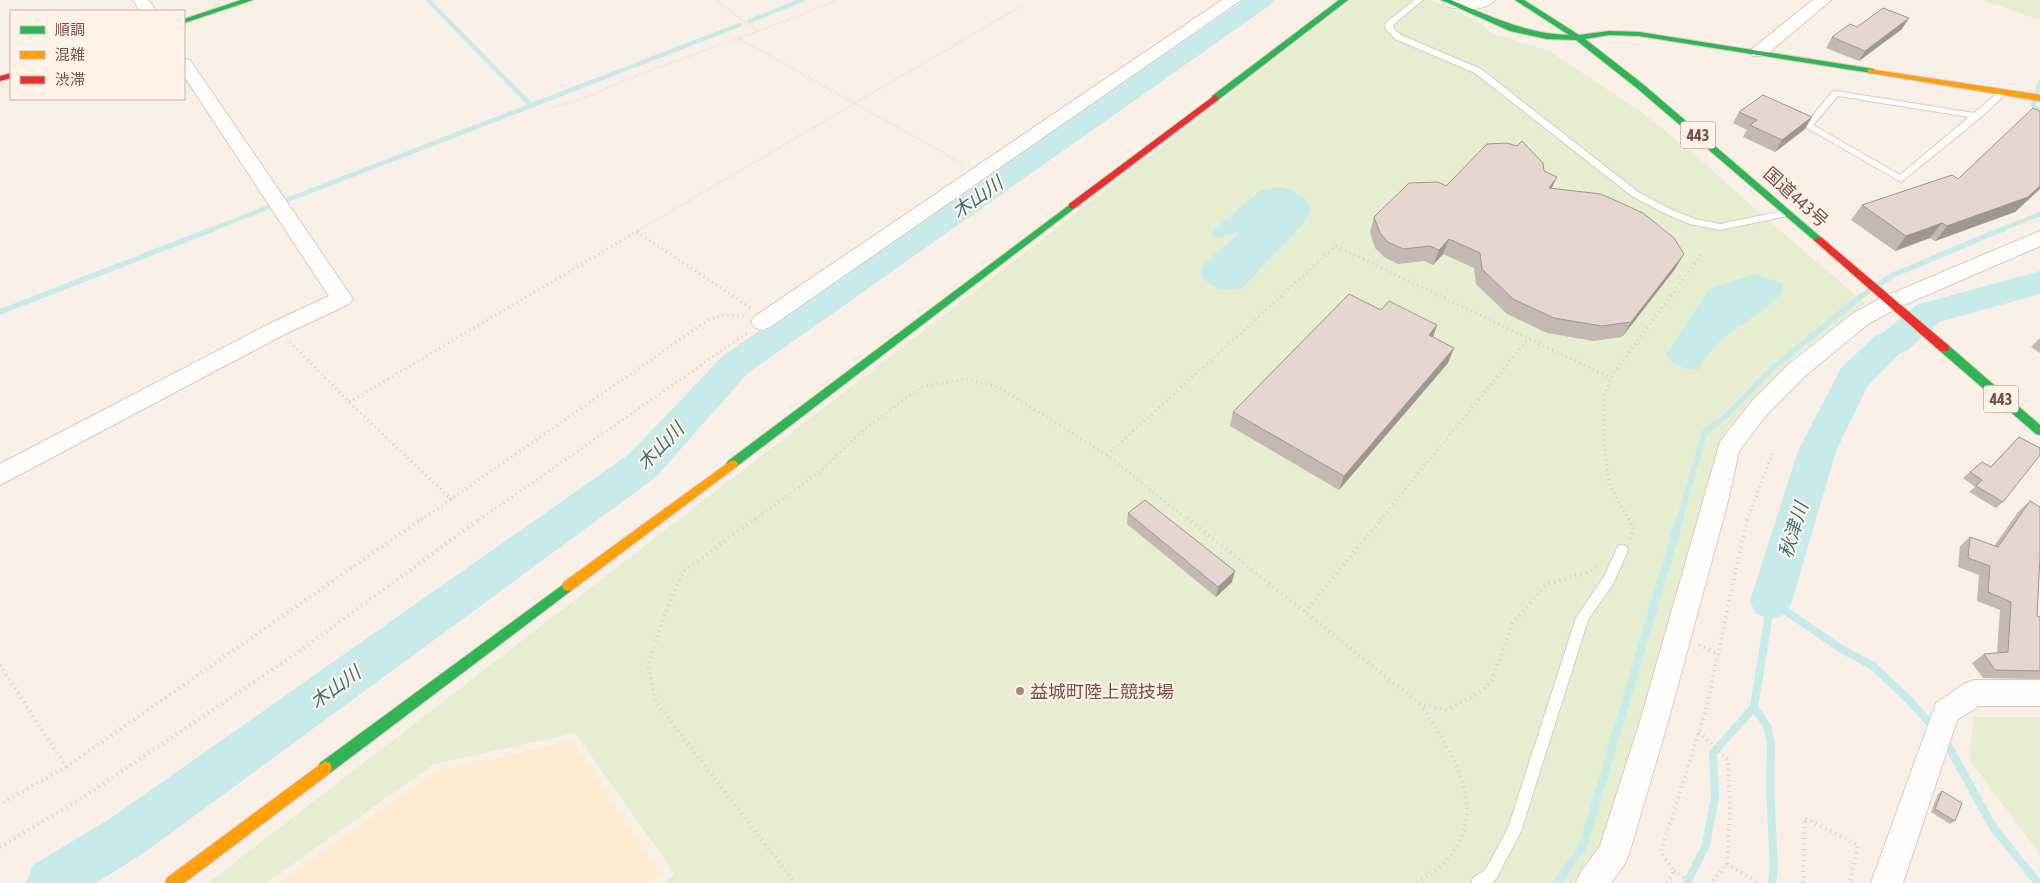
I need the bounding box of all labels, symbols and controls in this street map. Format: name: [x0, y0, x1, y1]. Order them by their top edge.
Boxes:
legend: [10, 10, 185, 100]
text: 順調: [55, 21, 85, 38]
text: 混雑: [55, 46, 85, 63]
text: 渋滞: [55, 71, 85, 88]
road number: 443: [1680, 122, 1716, 148]
street label: 国道443号: [1759, 163, 1833, 231]
water label: 木山川: [947, 170, 1008, 222]
road number: 443: [1984, 386, 2018, 412]
water label: 木山川: [632, 416, 689, 474]
water label: 秋津川: [1774, 498, 1812, 560]
water label: 木山川: [305, 660, 366, 713]
place label: 益城町陸上競技場: [1030, 681, 1174, 702]
marker: 益城町陸上競技場: [1014, 685, 1026, 697]

